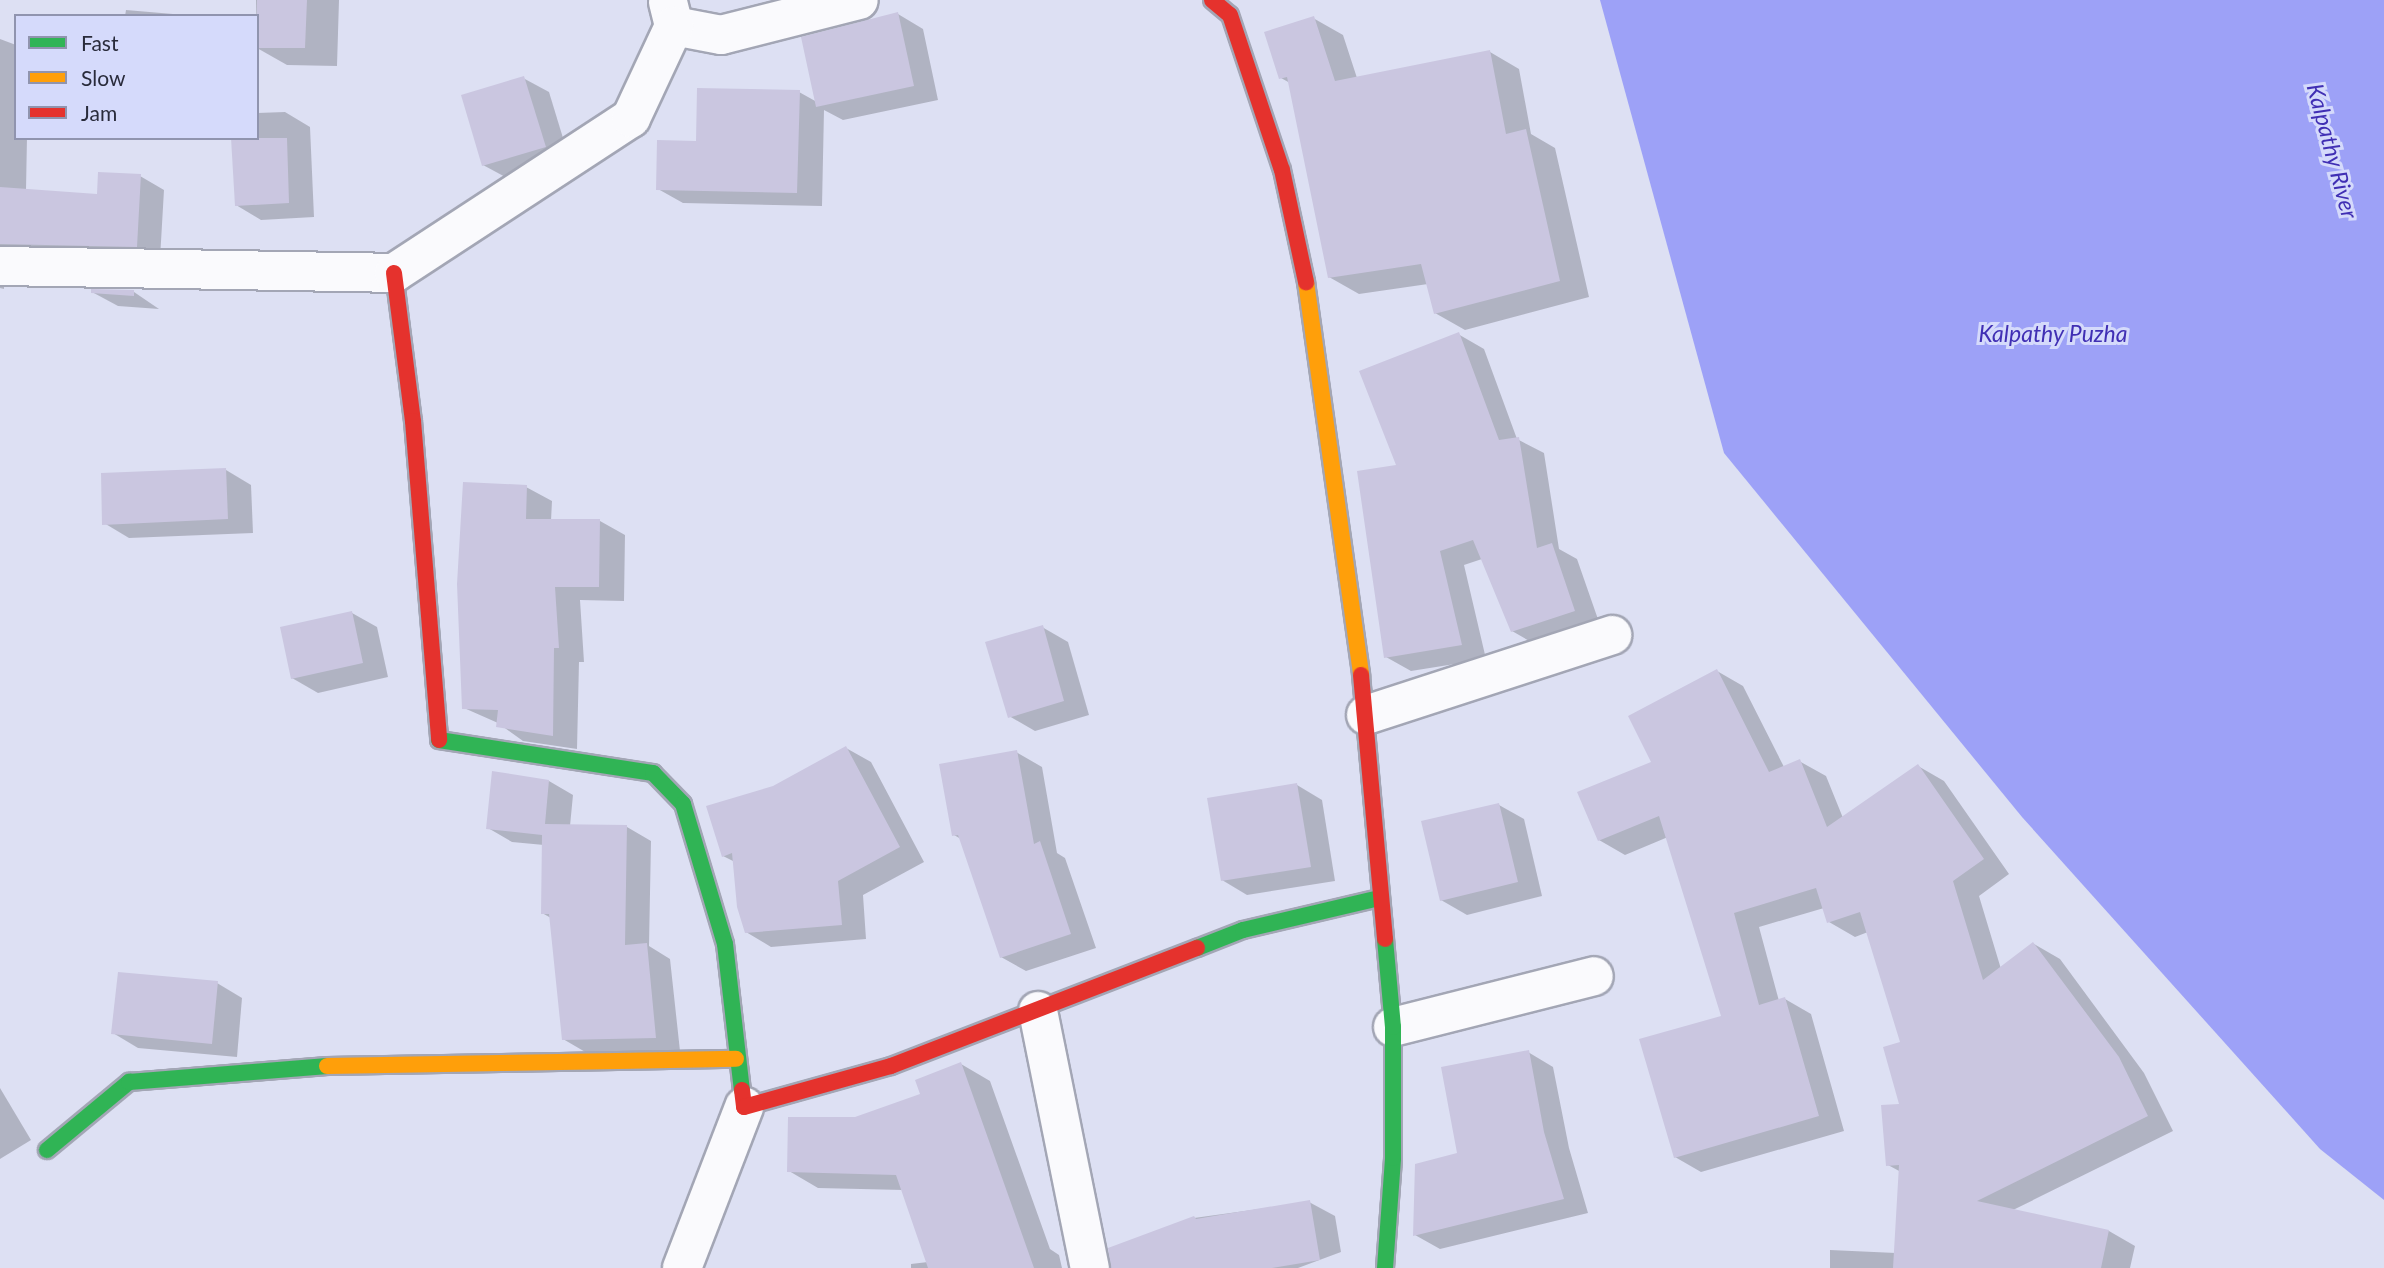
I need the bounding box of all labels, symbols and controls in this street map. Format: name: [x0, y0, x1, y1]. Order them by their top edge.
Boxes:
legend: [14, 14, 259, 140]
text: Fast: [81, 30, 118, 55]
text: Slow: [81, 65, 125, 90]
water label: Kalpathy River: [2302, 80, 2364, 222]
text: Jam: [81, 100, 117, 125]
water label: Kalpathy Puzha: [1978, 319, 2128, 347]

